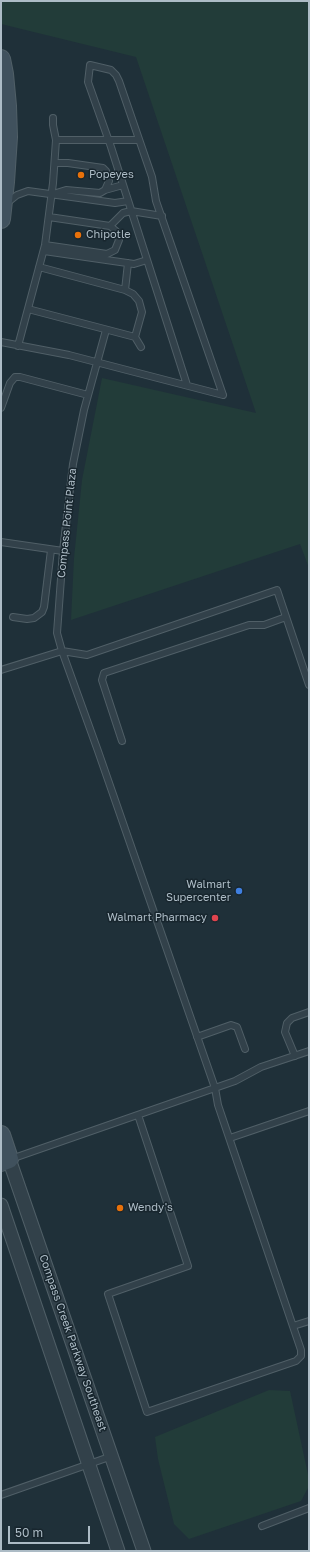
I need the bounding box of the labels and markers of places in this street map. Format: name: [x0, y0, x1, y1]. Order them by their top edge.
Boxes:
place label: Popeyes: [89, 168, 134, 182]
marker: Popeyes: [76, 170, 86, 180]
place label: Chipotle: [86, 228, 131, 242]
marker: Chipotle: [73, 230, 83, 240]
place label: Walmart Supercenter: [166, 878, 231, 904]
marker: Walmart Supercenter: [234, 886, 244, 896]
place label: Walmart Pharmacy: [107, 911, 207, 925]
marker: Walmart Pharmacy: [210, 913, 220, 923]
place label: Wendy's: [128, 1201, 173, 1215]
marker: Wendy's: [115, 1203, 125, 1213]

